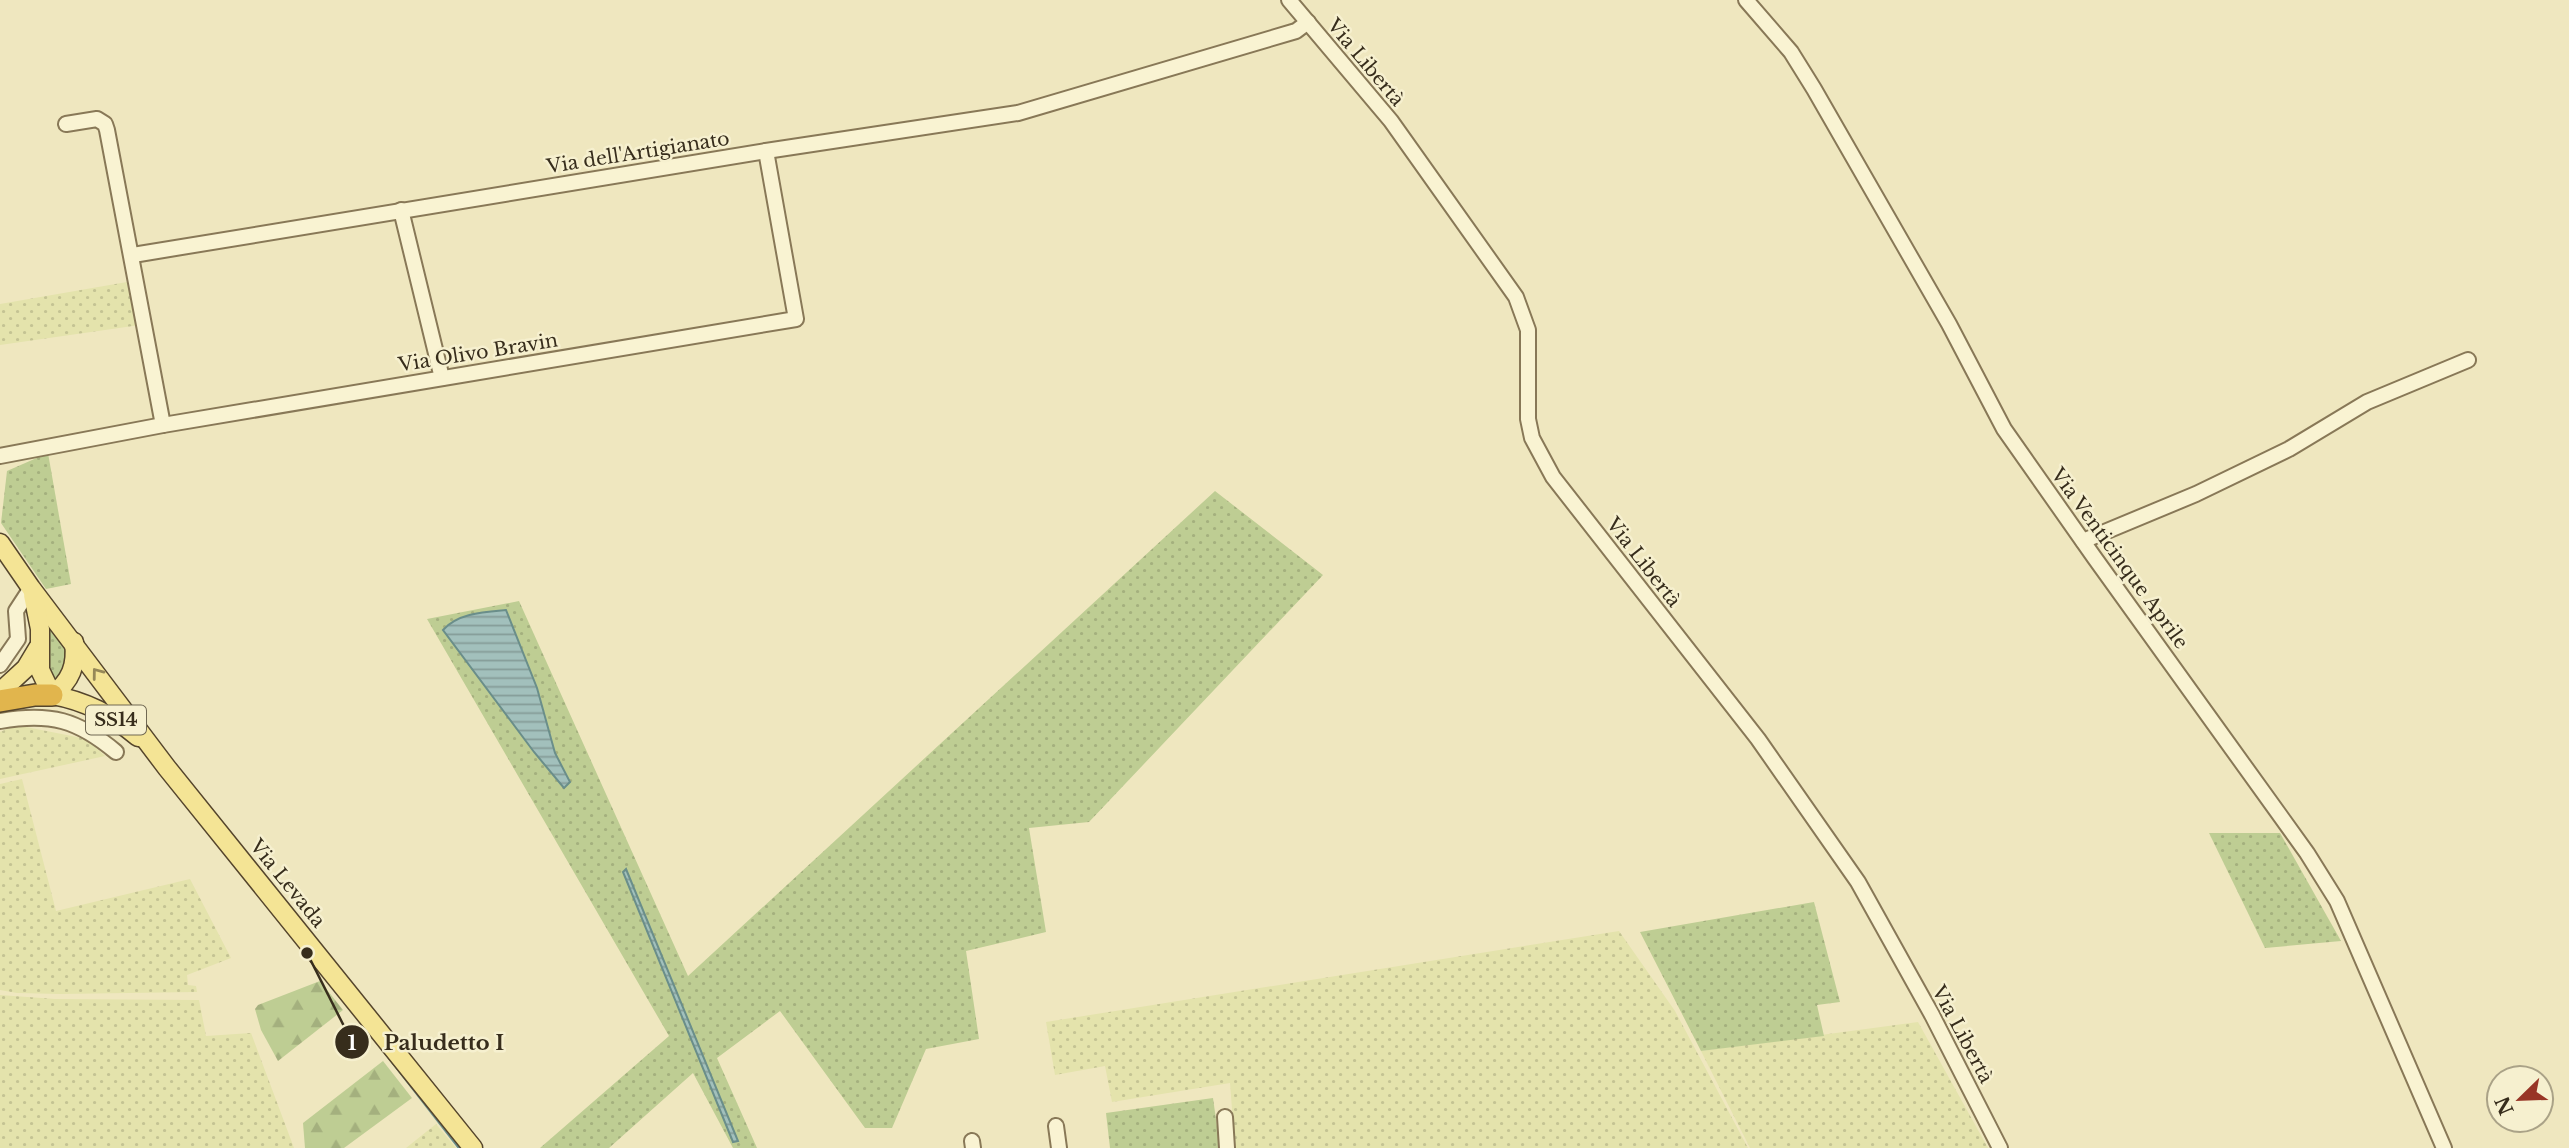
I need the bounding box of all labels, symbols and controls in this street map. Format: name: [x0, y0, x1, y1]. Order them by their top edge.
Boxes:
street label: Via Libertà: [1322, 13, 1409, 111]
street label: Via dell'Artigianato: [544, 127, 731, 178]
street label: Via Olivo Bravin: [396, 329, 560, 377]
street label: Via Venticinque Aprile: [2046, 463, 2193, 653]
street label: Via Libertà: [1601, 512, 1686, 612]
one-way arrow: [93, 668, 106, 681]
road number: SS14: [86, 706, 146, 734]
street label: Via Levada: [244, 834, 330, 932]
street label: Via Libertà: [1927, 981, 1998, 1087]
callout: Paludetto I: [335, 1021, 518, 1063]
text: 1: [347, 1030, 357, 1056]
text: Paludetto I: [384, 1030, 504, 1056]
north arrow: [2485, 1064, 2555, 1134]
text: N: [2491, 1093, 2519, 1118]

